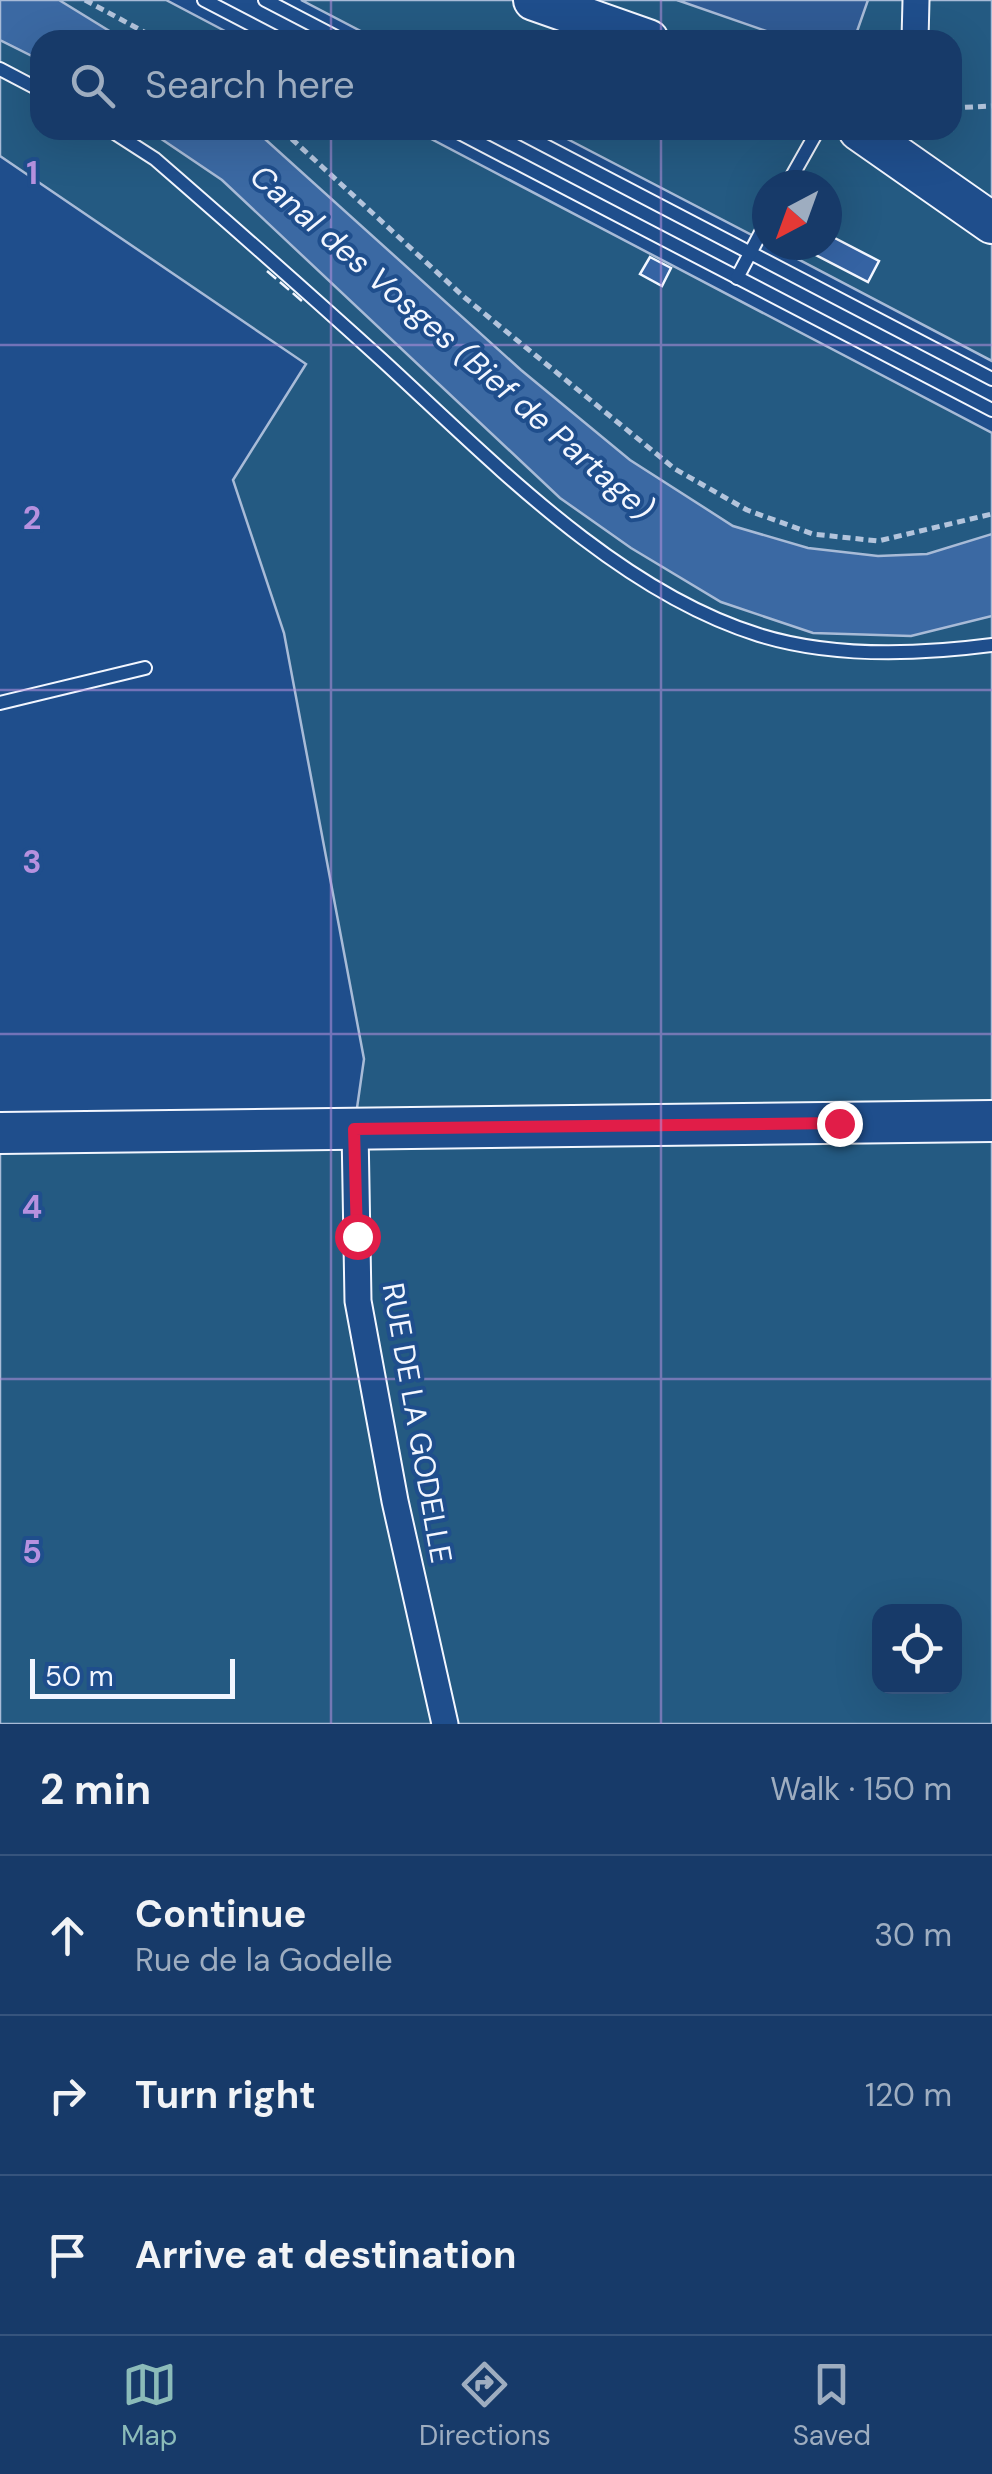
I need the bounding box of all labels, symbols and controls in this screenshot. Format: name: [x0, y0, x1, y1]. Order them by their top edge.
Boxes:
search box: [30, 30, 962, 140]
icon: search: [65, 58, 120, 113]
text: Search here: [145, 60, 355, 110]
text: 1: [26, 152, 38, 194]
water label: Canal des Vosges (Bief de Partage): [241, 155, 663, 529]
north arrow: [752, 170, 842, 260]
text: 2: [23, 497, 41, 539]
text: 3: [22, 841, 42, 883]
route end: [817, 1101, 863, 1147]
text: 4: [22, 1186, 42, 1228]
route start: [335, 1214, 381, 1260]
street label: RUE DE LA GODELLE: [374, 1280, 461, 1566]
text: 5: [22, 1531, 42, 1573]
map controls: [872, 1604, 962, 1694]
button: locate: [872, 1604, 962, 1694]
scale bar: [30, 1654, 235, 1698]
text: 50 m: [45, 1658, 114, 1695]
text: 2 min: [40, 1762, 151, 1817]
text: Walk · 150 m: [770, 1768, 952, 1810]
text: Continue: [135, 1889, 306, 1939]
icon: ahead: [40, 1908, 95, 1963]
text: 30 m: [874, 1914, 952, 1956]
text: Rue de la Godelle: [135, 1939, 393, 1981]
icon: right: [40, 2068, 95, 2123]
text: Turn right: [135, 2070, 316, 2120]
text: 120 m: [865, 2074, 952, 2116]
icon: arrive: [40, 2228, 95, 2283]
text: Arrive at destination: [135, 2230, 517, 2280]
tab: Map: [121, 2357, 177, 2454]
tab: Directions: [419, 2357, 551, 2454]
tab: Saved: [793, 2357, 871, 2454]

